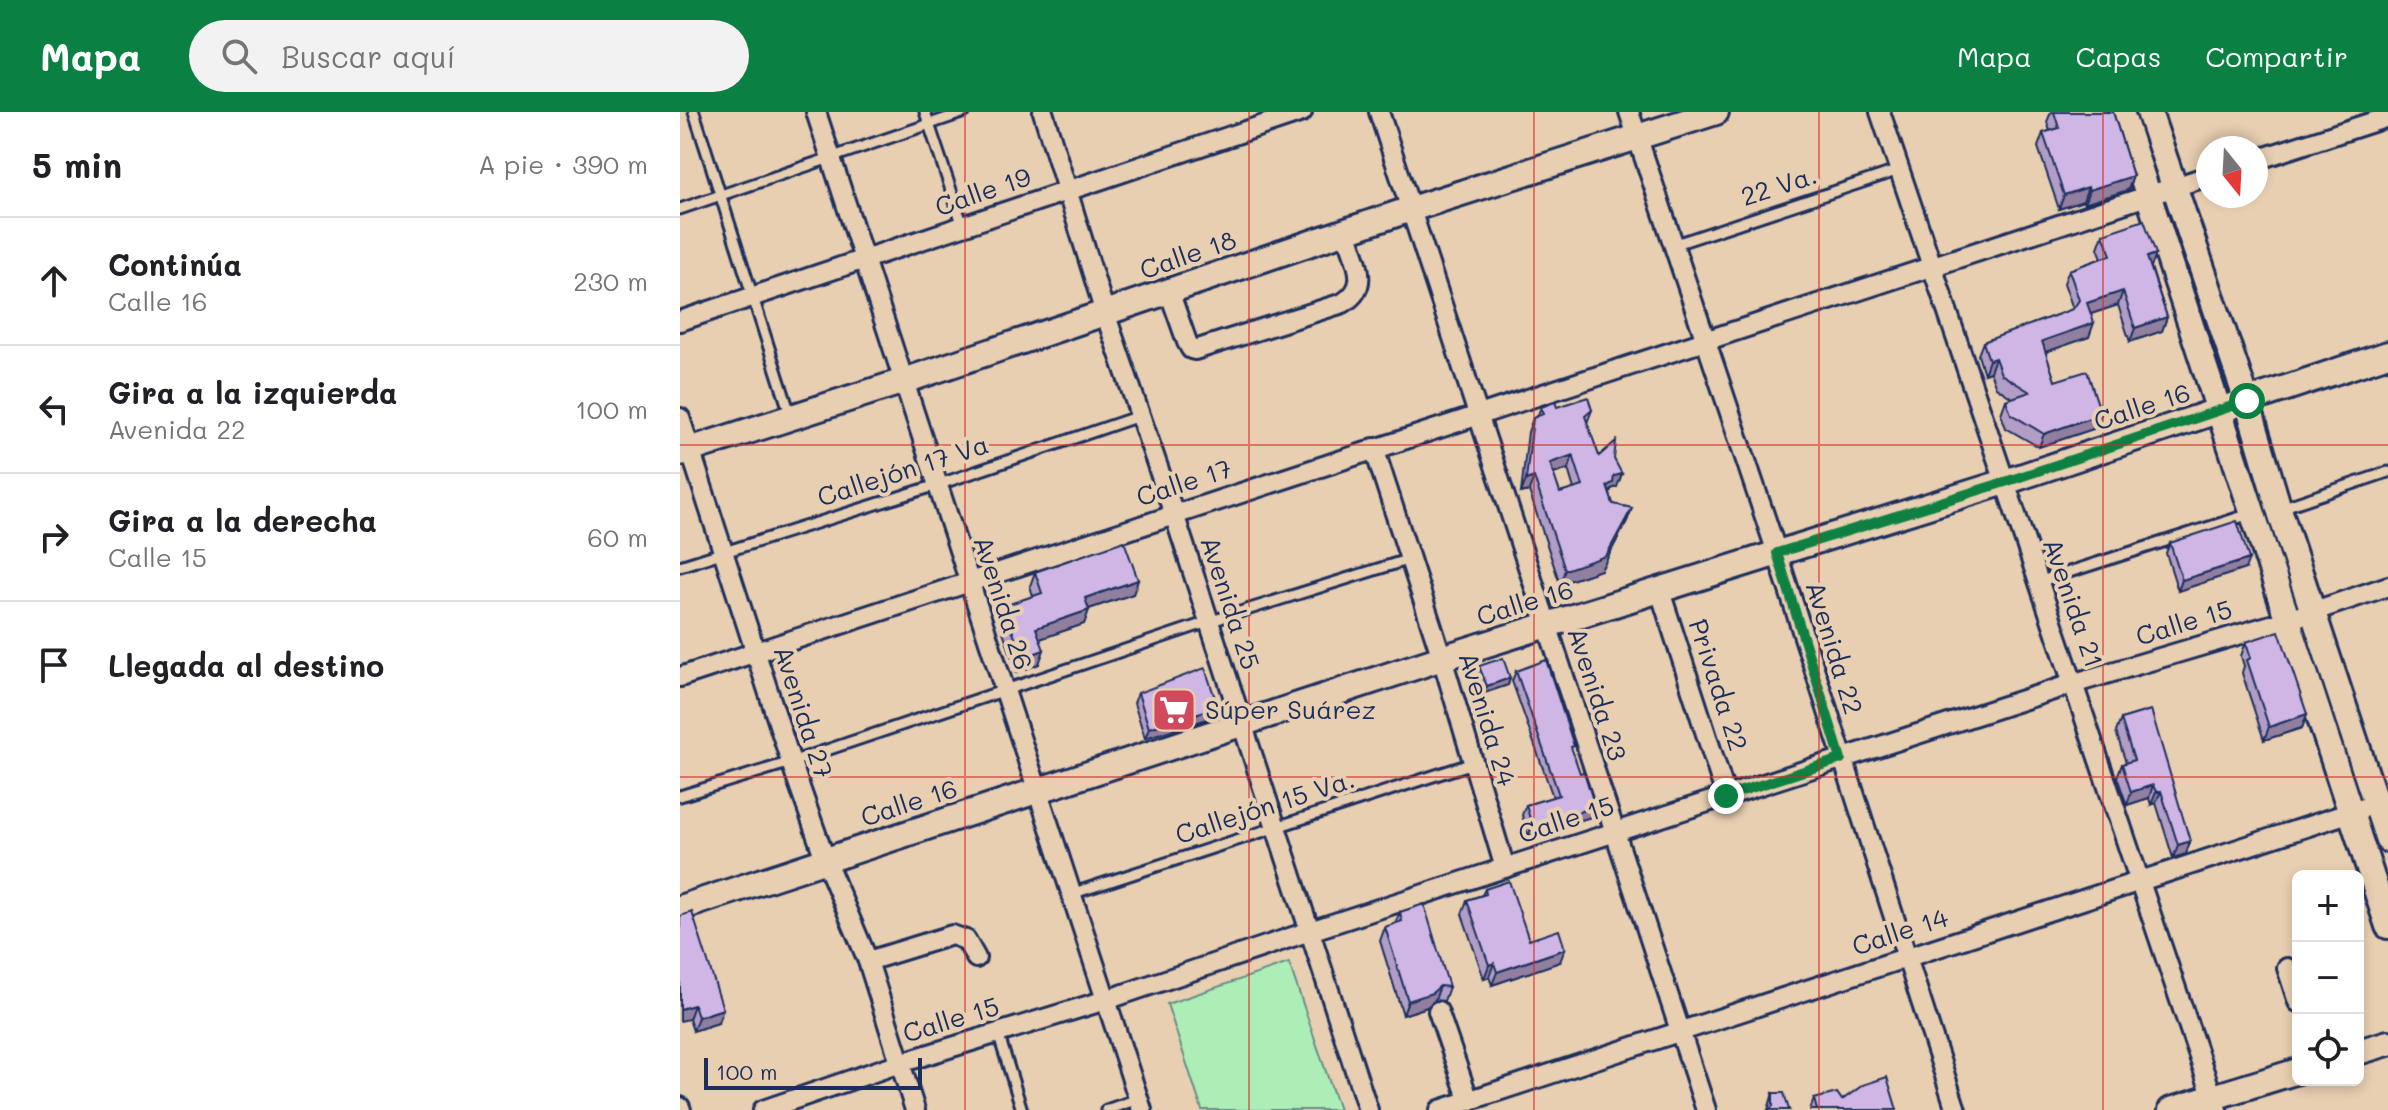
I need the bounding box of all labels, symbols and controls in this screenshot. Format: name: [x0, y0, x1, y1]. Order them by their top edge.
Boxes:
search box: [189, 20, 749, 92]
text: Mapa: [40, 31, 141, 81]
icon: search: [217, 34, 261, 78]
text: Buscar aquí: [281, 36, 456, 76]
text: Mapa: [1957, 38, 2032, 74]
text: Capas: [2076, 38, 2161, 74]
text: Compartir: [2205, 38, 2348, 74]
north arrow: [2196, 136, 2268, 208]
text: 5 min: [32, 142, 122, 187]
text: A pie · 390 m: [478, 147, 648, 181]
street label: 22 Va.: [1736, 157, 1821, 213]
street label: Calle 19: [930, 159, 1035, 223]
street label: Calle 18: [1135, 222, 1240, 286]
text: Continúa: [108, 244, 242, 284]
icon: ahead: [32, 259, 76, 303]
text: 230 m: [573, 264, 648, 298]
text: Calle 16: [108, 284, 208, 318]
text: Gira a la izquierda: [108, 372, 397, 412]
street label: Calle 16: [2089, 374, 2194, 438]
route start: [2229, 383, 2265, 419]
icon: left: [32, 387, 76, 431]
text: 100 m: [575, 392, 648, 426]
text: Avenida 22: [108, 412, 246, 446]
street label: Callejón 17 Va: [813, 426, 993, 514]
street label: Calle 17: [1132, 451, 1236, 513]
text: Gira a la derecha: [108, 500, 377, 540]
icon: right: [32, 515, 76, 559]
text: 60 m: [587, 520, 648, 554]
street label: Avenida 26: [966, 531, 1042, 674]
street label: Avenida 25: [1193, 532, 1268, 674]
street label: Avenida 21: [2036, 533, 2112, 672]
text: Calle 15: [108, 540, 207, 574]
street label: Calle 16: [1472, 571, 1577, 633]
street label: Avenida 22: [1799, 577, 1871, 718]
street label: Calle 15: [2131, 591, 2236, 653]
street label: Privada 22: [1682, 614, 1756, 755]
street label: Avenida 23: [1560, 623, 1635, 765]
street label: Avenida 27: [767, 641, 841, 782]
icon: arrive: [32, 643, 76, 687]
text: Llegada al destino: [108, 645, 384, 685]
street label: Avenida 24: [1451, 648, 1524, 790]
supermarket icon: Súper Suárez: [1150, 686, 1198, 734]
place label: Súper Suárez: [1205, 692, 1376, 726]
street label: Callejón 15 Va.: [1171, 761, 1359, 851]
street label: Calle 16: [856, 770, 961, 834]
route end: [1708, 778, 1744, 814]
street label: Calle 15: [1513, 788, 1618, 851]
map controls: [2292, 870, 2364, 1086]
button: +: [2292, 870, 2364, 942]
street label: Calle 14: [1847, 900, 1952, 963]
button: −: [2292, 942, 2364, 1014]
street label: Calle 15: [898, 988, 1003, 1050]
button: locate: [2292, 1014, 2364, 1086]
scale bar: [704, 1054, 922, 1090]
text: 100 m: [716, 1057, 778, 1086]

